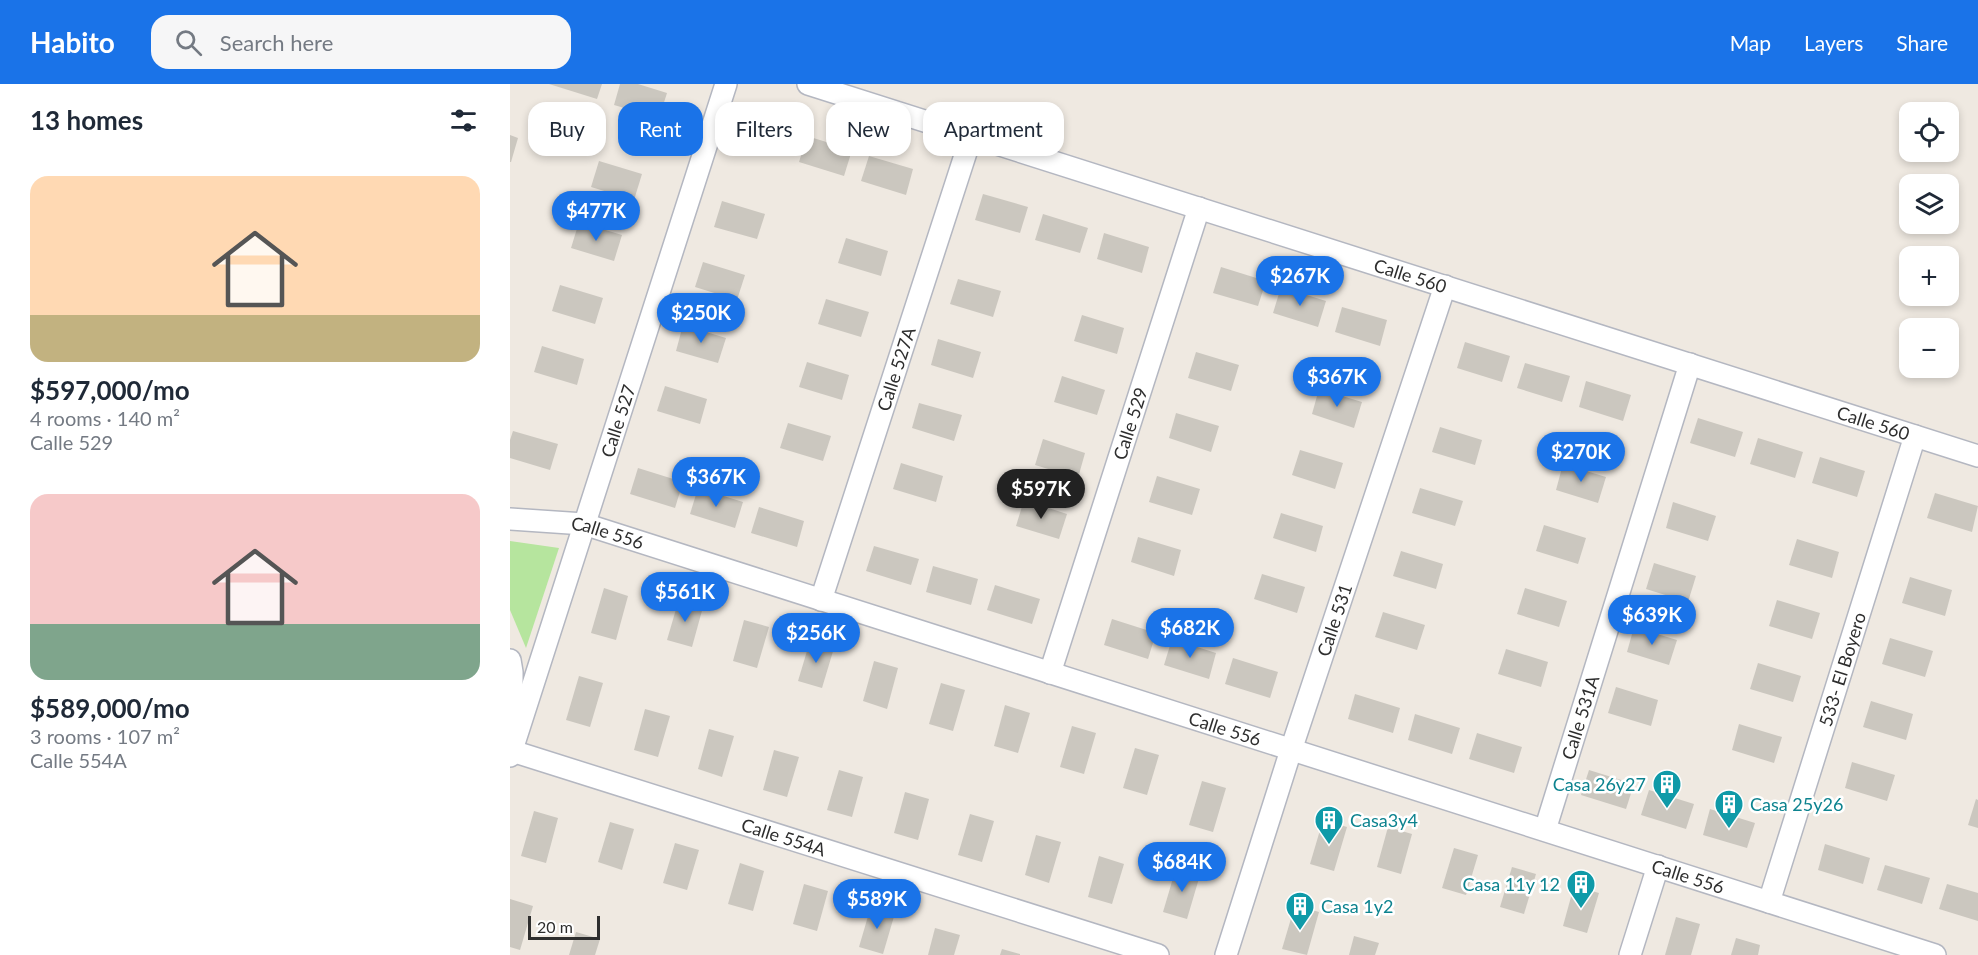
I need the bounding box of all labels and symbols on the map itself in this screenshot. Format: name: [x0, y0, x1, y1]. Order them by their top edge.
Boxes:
pin: $477K: [554, 191, 638, 242]
street label: Calle 560: [1371, 254, 1449, 297]
pin: $267K: [1258, 256, 1342, 307]
pin: $250K: [659, 293, 743, 344]
street label: Calle 527A: [872, 323, 920, 414]
pin: $367K: [1295, 357, 1379, 408]
street label: Calle 527: [596, 382, 640, 460]
street label: Calle 529: [1108, 384, 1152, 463]
street label: Calle 560: [1834, 401, 1912, 445]
pin: $270K: [1539, 432, 1623, 483]
pin: $367K: [674, 457, 758, 508]
pin: $597K: [999, 469, 1083, 520]
street label: Calle 556: [571, 512, 647, 553]
pin: $561K: [643, 572, 727, 623]
street label: Calle 531: [1312, 581, 1356, 659]
pin: $639K: [1610, 595, 1694, 646]
pin: $682K: [1148, 608, 1232, 659]
street label: 533- El Boyero: [1814, 609, 1870, 729]
pin: $256K: [774, 613, 858, 664]
street label: Calle 531A: [1557, 672, 1604, 762]
street label: Calle 556: [1186, 707, 1264, 750]
building icon: Casa 26y27: [1651, 768, 1683, 810]
place label: Casa 26y27: [1553, 773, 1646, 795]
building icon: Casa 25y26: [1713, 788, 1745, 830]
place label: Casa 25y26: [1750, 793, 1843, 815]
building icon: Casa3y4: [1313, 804, 1345, 846]
place label: Casa3y4: [1350, 809, 1418, 831]
street label: Calle 554A: [739, 813, 829, 861]
pin: $684K: [1140, 842, 1224, 893]
street label: Calle 556: [1649, 854, 1727, 898]
building icon: Casa 11y 12: [1565, 868, 1597, 910]
place label: Casa 11y 12: [1462, 873, 1560, 895]
pin: $589K: [835, 879, 919, 930]
building icon: Casa 1y2: [1284, 890, 1316, 932]
place label: Casa 1y2: [1321, 895, 1393, 917]
scale bar: [528, 913, 600, 940]

